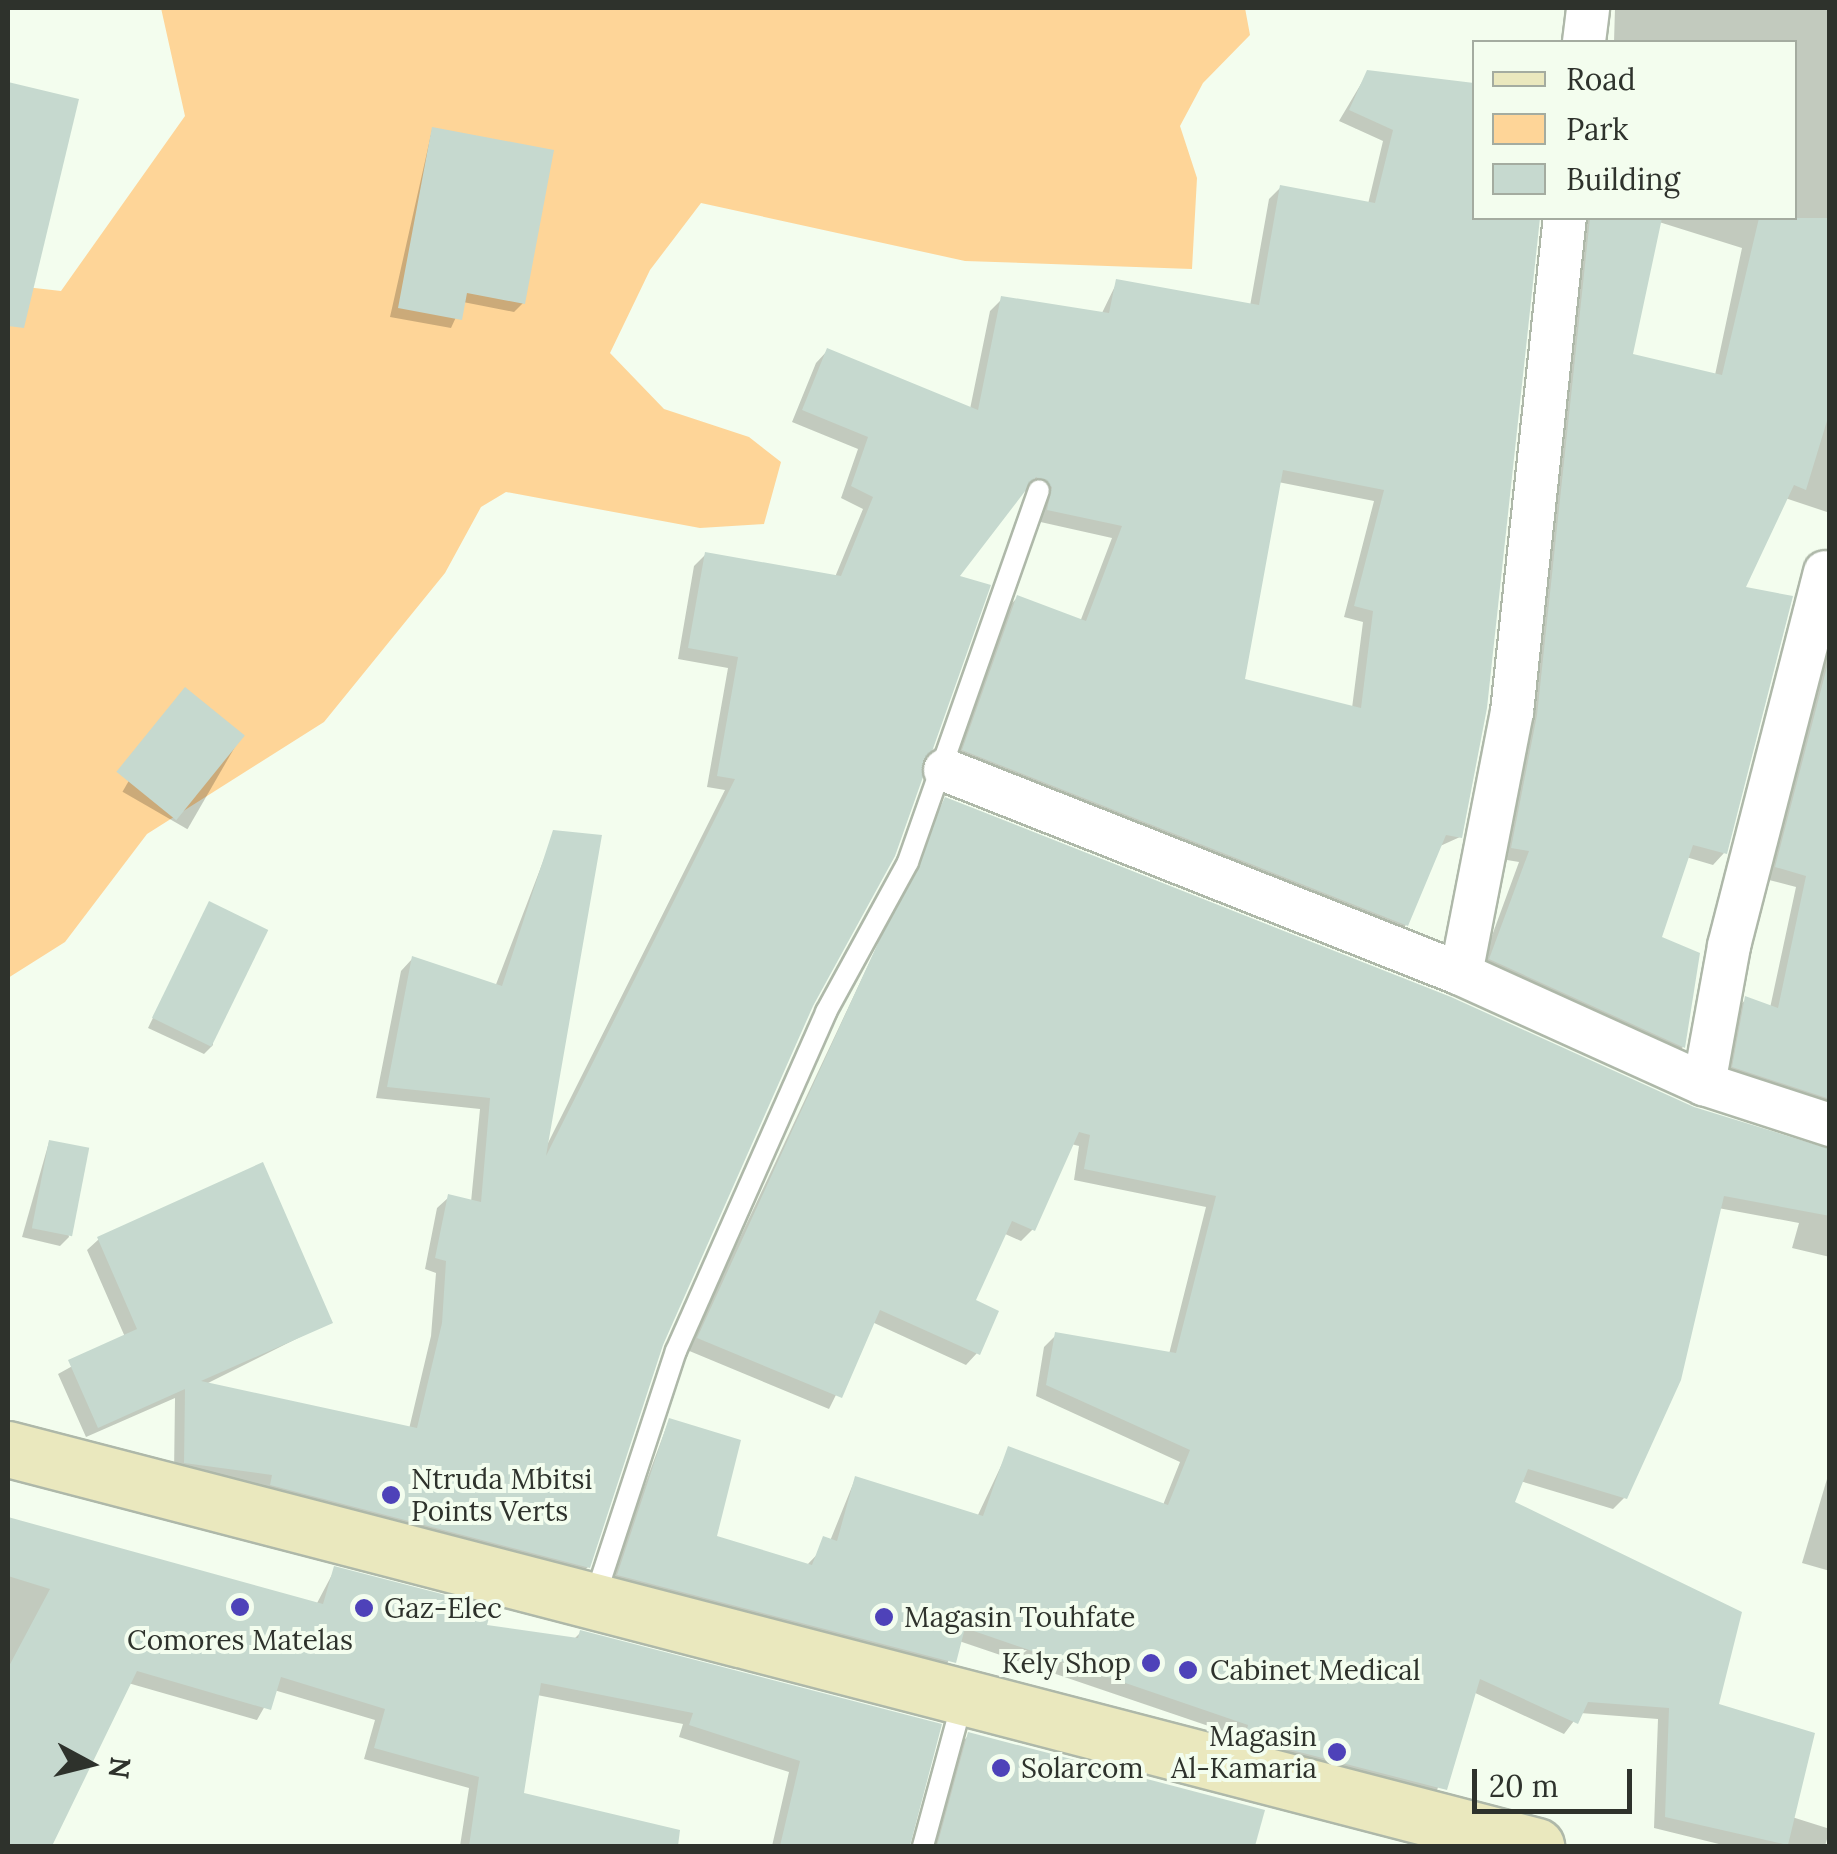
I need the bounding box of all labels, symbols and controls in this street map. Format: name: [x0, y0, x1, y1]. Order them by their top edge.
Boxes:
legend: [1472, 40, 1797, 220]
text: Road: [1566, 60, 1636, 98]
text: Park: [1566, 110, 1628, 148]
text: Building: [1566, 160, 1680, 198]
place label: Ntruda Mbitsi Points Verts: [411, 1462, 592, 1528]
marker: Ntruda Mbitsi Points Verts: [380, 1484, 402, 1506]
place label: Gaz-Elec: [384, 1591, 502, 1625]
marker: Comores Matelas: [229, 1596, 251, 1618]
marker: Gaz-Elec: [353, 1597, 375, 1619]
place label: Magasin Touhfate: [904, 1600, 1135, 1634]
marker: Magasin Touhfate: [873, 1606, 895, 1628]
place label: Comores Matelas: [127, 1623, 353, 1657]
place label: Kely Shop: [1002, 1646, 1131, 1680]
marker: Kely Shop: [1140, 1652, 1162, 1674]
place label: Cabinet Medical: [1210, 1653, 1420, 1687]
marker: Cabinet Medical: [1175, 1657, 1201, 1683]
north arrow: [40, 1714, 140, 1814]
place label: Magasin Al-Kamaria: [1171, 1719, 1317, 1785]
marker: Magasin Al-Kamaria: [1326, 1741, 1348, 1763]
scale bar: [1477, 1749, 1637, 1811]
place label: Solarcom: [1021, 1751, 1143, 1785]
text: N: [101, 1755, 139, 1781]
marker: Solarcom: [990, 1757, 1012, 1779]
text: 20 m: [1489, 1767, 1558, 1805]

